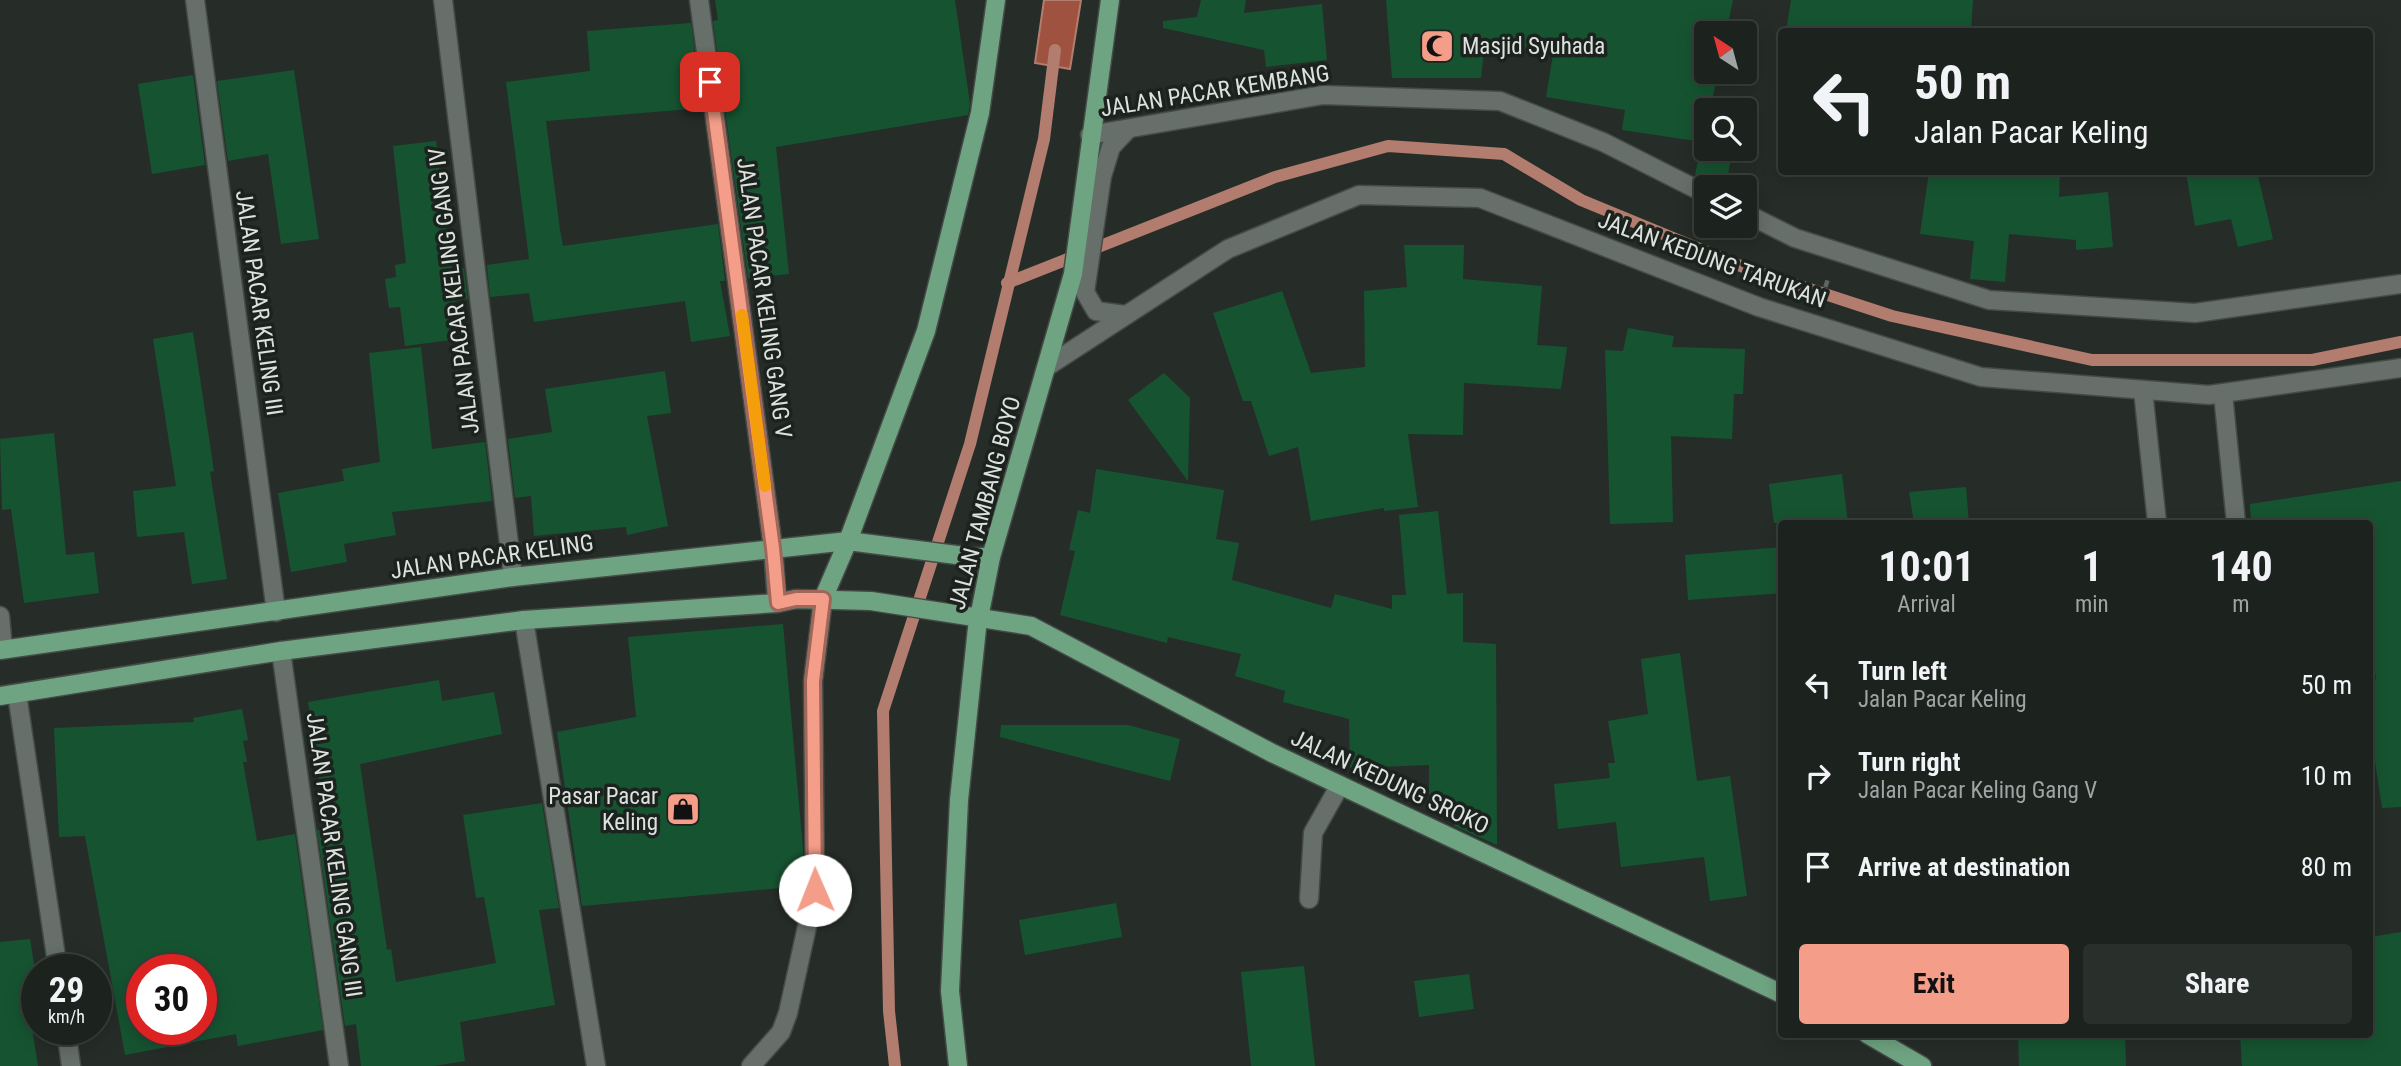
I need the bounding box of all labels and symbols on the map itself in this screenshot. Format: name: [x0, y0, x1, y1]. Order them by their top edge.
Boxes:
north arrow: [1694, 21, 1757, 84]
mosque icon: Masjid Syuhada: [1418, 27, 1456, 65]
place label: Masjid Syuhada: [1462, 33, 1605, 60]
pin: [680, 52, 740, 112]
street label: JALAN PACAR KEMBANG: [1099, 60, 1331, 122]
street label: JALAN PACAR KELING GANG IV: [423, 146, 485, 436]
street label: JALAN PACAR KELING GANG V: [731, 156, 797, 440]
street label: JALAN PACAR KELING III: [230, 189, 288, 417]
street label: JALAN KEDUNG TARUKAN: [1594, 206, 1830, 314]
street label: JALAN TAMBANG BOYO: [944, 393, 1026, 613]
street label: JALAN PACAR KELING: [389, 529, 595, 585]
street label: JALAN PACAR KELING GANG III: [301, 711, 367, 999]
street label: JALAN KEDUNG SROKO: [1287, 724, 1493, 840]
place label: Pasar Pacar Keling: [548, 783, 658, 836]
shop icon: Pasar Pacar Keling: [664, 790, 702, 828]
position arrow: [778, 853, 852, 927]
speed limit sign: 30: [126, 954, 217, 1045]

